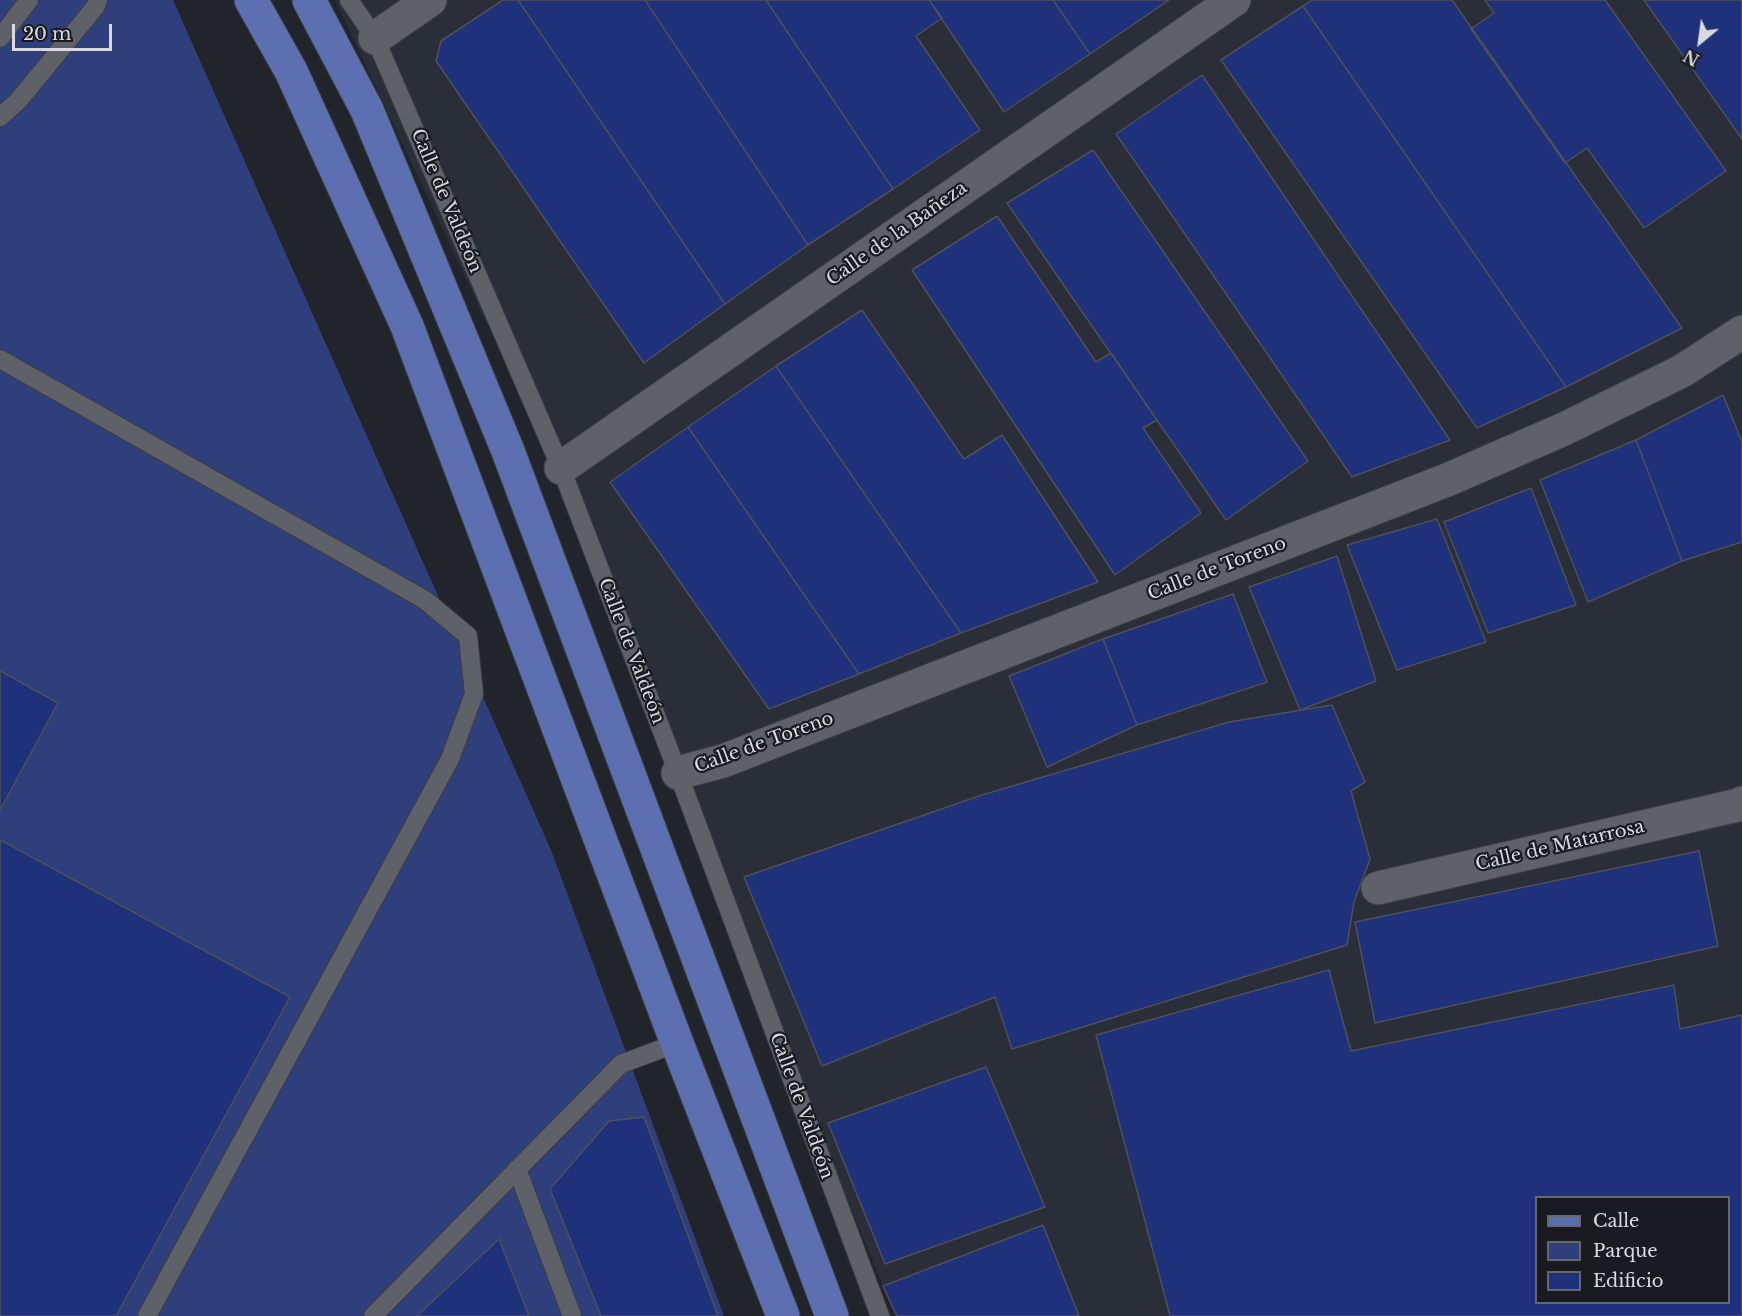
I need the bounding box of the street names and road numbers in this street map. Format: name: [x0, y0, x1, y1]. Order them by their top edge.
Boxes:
street label: Calle de Valdeón: [406, 126, 486, 276]
street label: Calle de la Bañeza: [823, 177, 971, 291]
street label: Calle de Toreno: [1145, 533, 1289, 605]
street label: Calle de Valdeón: [593, 575, 669, 727]
street label: Calle de Toreno: [692, 708, 836, 778]
street label: Calle de Matarrosa: [1474, 816, 1646, 876]
street label: Calle de Valdeón: [765, 1030, 837, 1182]

